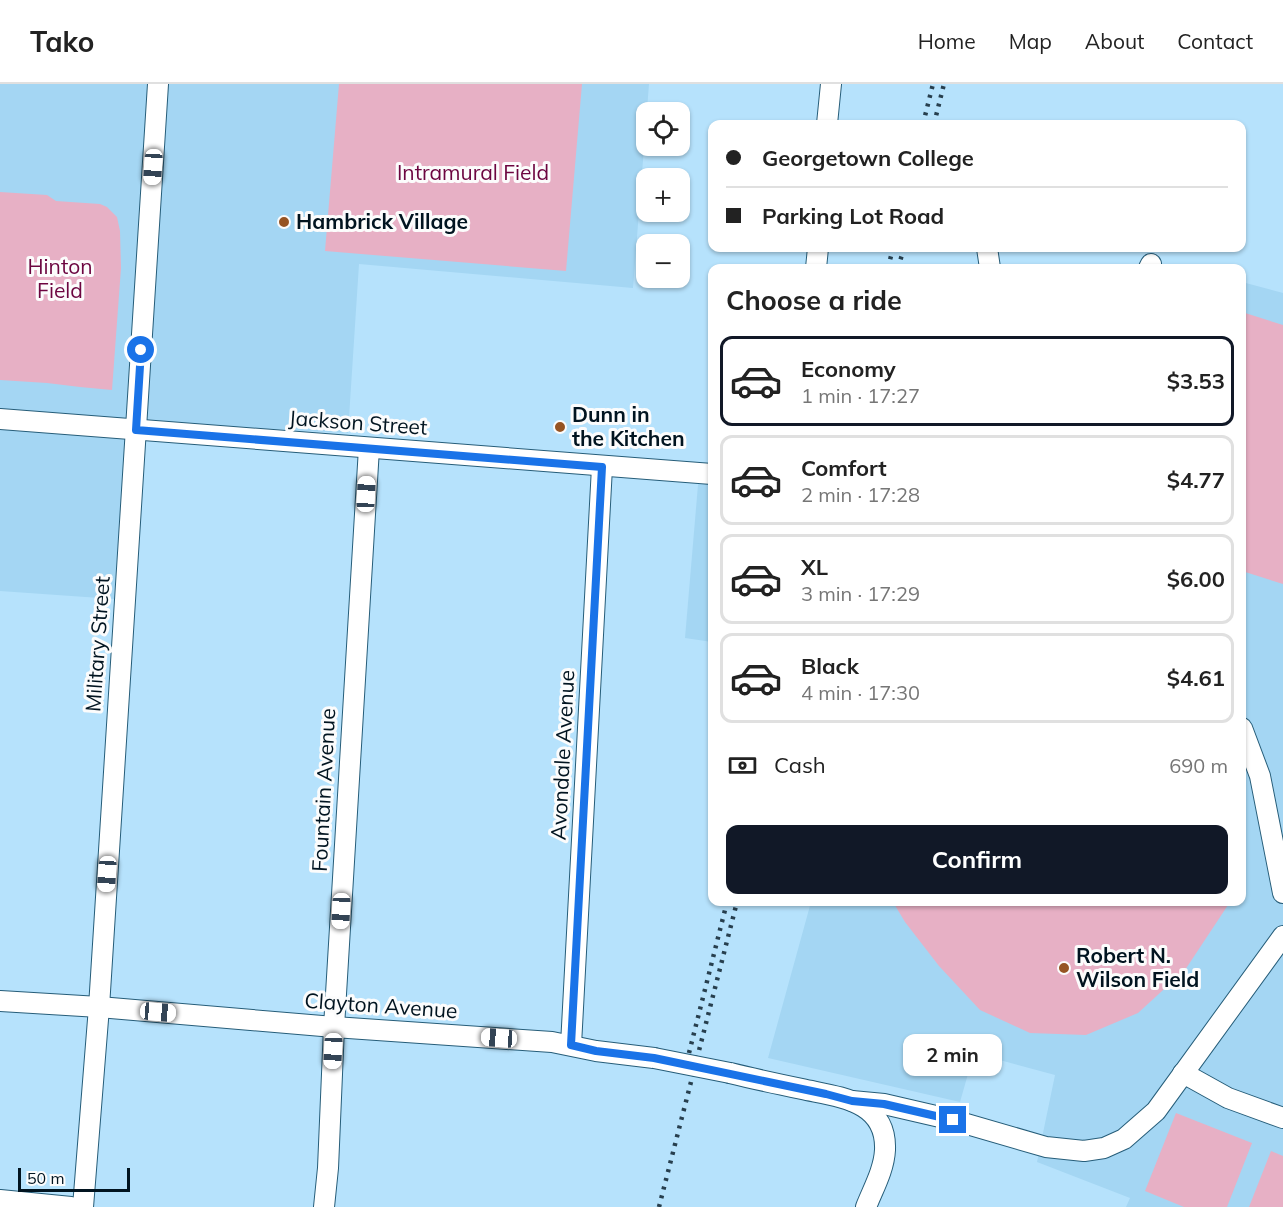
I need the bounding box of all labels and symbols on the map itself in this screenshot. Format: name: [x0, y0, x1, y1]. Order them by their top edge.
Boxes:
car: [143, 148, 163, 186]
park label: Intramural Field: [397, 159, 549, 185]
place label: Hambrick Village: [296, 208, 468, 234]
marker: Hambrick Village: [277, 215, 291, 229]
park label: Hinton Field: [28, 253, 92, 303]
route start: [127, 336, 154, 363]
place label: Dunn in the Kitchen: [572, 401, 685, 451]
street label: Jackson Street: [288, 404, 428, 440]
marker: Dunn in the Kitchen: [553, 420, 567, 434]
car: [356, 476, 376, 512]
street label: Military Street: [79, 575, 115, 713]
street label: Avondale Avenue: [545, 669, 579, 841]
street label: Fountain Avenue: [306, 708, 340, 872]
car: [97, 855, 117, 893]
car: [331, 893, 351, 929]
place label: Robert N. Wilson Field: [1076, 942, 1199, 992]
marker: Robert N. Wilson Field: [1057, 961, 1071, 975]
street label: Clayton Avenue: [304, 987, 458, 1023]
car: [139, 1001, 177, 1023]
car: [480, 1028, 518, 1048]
car: [323, 1033, 343, 1069]
callout: 2 min: [904, 1033, 1002, 1075]
route end: [939, 1106, 966, 1133]
scale bar: [18, 1165, 130, 1192]

